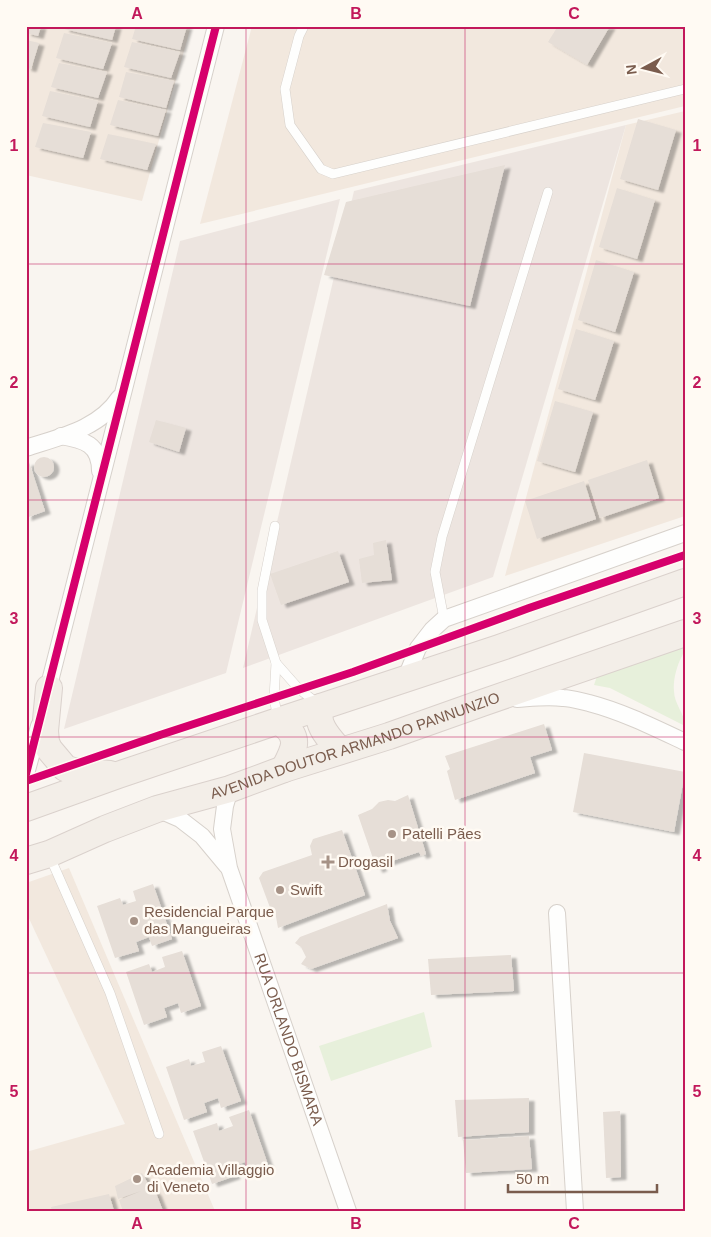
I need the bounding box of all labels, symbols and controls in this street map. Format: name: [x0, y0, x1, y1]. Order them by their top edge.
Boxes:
text: A: [131, 5, 143, 22]
text: B: [350, 5, 362, 22]
text: C: [568, 5, 580, 22]
north arrow: [618, 42, 668, 92]
text: N: [623, 64, 640, 76]
text: 1: [10, 137, 19, 154]
text: 1: [693, 137, 702, 154]
text: 2: [10, 374, 19, 391]
text: 2: [693, 374, 702, 391]
text: 3: [10, 610, 19, 627]
text: 3: [693, 610, 702, 627]
street label: AVENIDA DOUTOR ARMANDO PANNUNZIO: [208, 689, 502, 802]
place label: Patelli Pães: [402, 825, 481, 842]
marker: Patelli Pães: [386, 828, 398, 840]
text: 4: [10, 847, 19, 864]
text: 4: [693, 847, 702, 864]
place label: Drogasil: [338, 853, 393, 870]
marker: Drogasil: [322, 856, 334, 868]
place label: Swift: [290, 881, 323, 898]
marker: Swift: [274, 884, 286, 896]
place label: Residencial Parque das Mangueiras: [144, 903, 274, 937]
marker: Residencial Parque das Mangueiras: [128, 915, 140, 927]
street label: RUA ORLANDO BISMARA: [251, 951, 327, 1128]
text: 5: [10, 1083, 19, 1100]
text: 5: [693, 1083, 702, 1100]
place label: Academia Villaggio di Veneto: [147, 1161, 274, 1195]
scale bar: [508, 1162, 657, 1194]
text: 50 m: [516, 1170, 549, 1187]
marker: Academia Villaggio di Veneto: [131, 1173, 143, 1185]
text: A: [131, 1215, 143, 1232]
text: B: [350, 1215, 362, 1232]
text: C: [568, 1215, 580, 1232]

